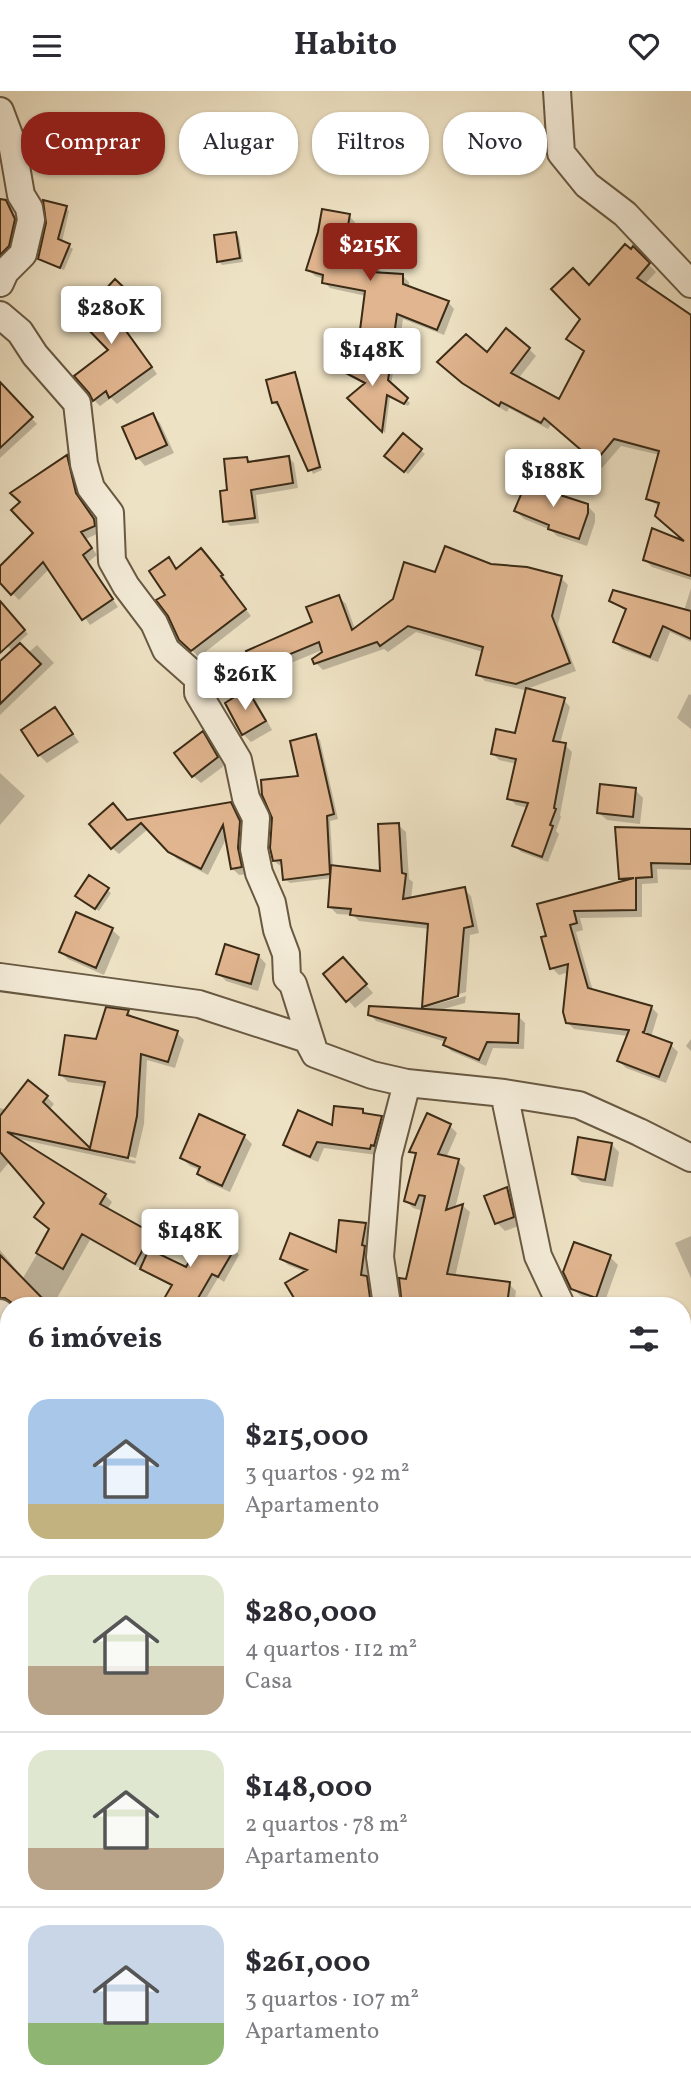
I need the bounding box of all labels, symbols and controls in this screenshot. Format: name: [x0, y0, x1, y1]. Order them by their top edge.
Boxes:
text: Habito: [294, 24, 397, 68]
icon: menu: [28, 27, 66, 65]
icon: heart: [625, 27, 663, 65]
chip: Comprar: [21, 112, 165, 175]
chip: Alugar: [179, 112, 298, 175]
chip: Filtros: [312, 112, 429, 175]
chip: Novo: [443, 112, 547, 175]
pin: $215K: [321, 223, 419, 283]
text: $215K: [339, 230, 401, 262]
pin: $280K: [62, 287, 160, 346]
text: $280K: [77, 293, 145, 325]
pin: $148K: [323, 329, 421, 388]
text: $148K: [340, 335, 405, 367]
pin: $188K: [504, 449, 602, 509]
text: $188K: [521, 456, 585, 488]
pin: $261K: [196, 653, 294, 712]
text: $261K: [213, 659, 277, 691]
pin: $148K: [141, 1209, 239, 1269]
text: $148K: [158, 1216, 223, 1248]
text: 6 imóveis: [28, 1318, 162, 1360]
icon: filters: [625, 1320, 663, 1358]
text: $215,000: [245, 1416, 369, 1458]
icon: home: [84, 1427, 168, 1511]
text: 3 quartos · 92 m²: [245, 1458, 409, 1490]
text: Apartamento: [245, 1490, 379, 1522]
text: $280,000: [245, 1592, 377, 1634]
icon: home: [84, 1603, 168, 1687]
text: 4 quartos · 112 m²: [245, 1634, 417, 1666]
text: Casa: [245, 1666, 293, 1698]
text: $148,000: [245, 1767, 372, 1809]
icon: home: [84, 1778, 168, 1862]
text: 2 quartos · 78 m²: [245, 1809, 408, 1841]
text: Apartamento: [245, 1841, 379, 1873]
text: $261,000: [245, 1942, 371, 1984]
icon: home: [84, 1953, 168, 2037]
text: 3 quartos · 107 m²: [245, 1984, 419, 2016]
text: Apartamento: [245, 2016, 379, 2048]

